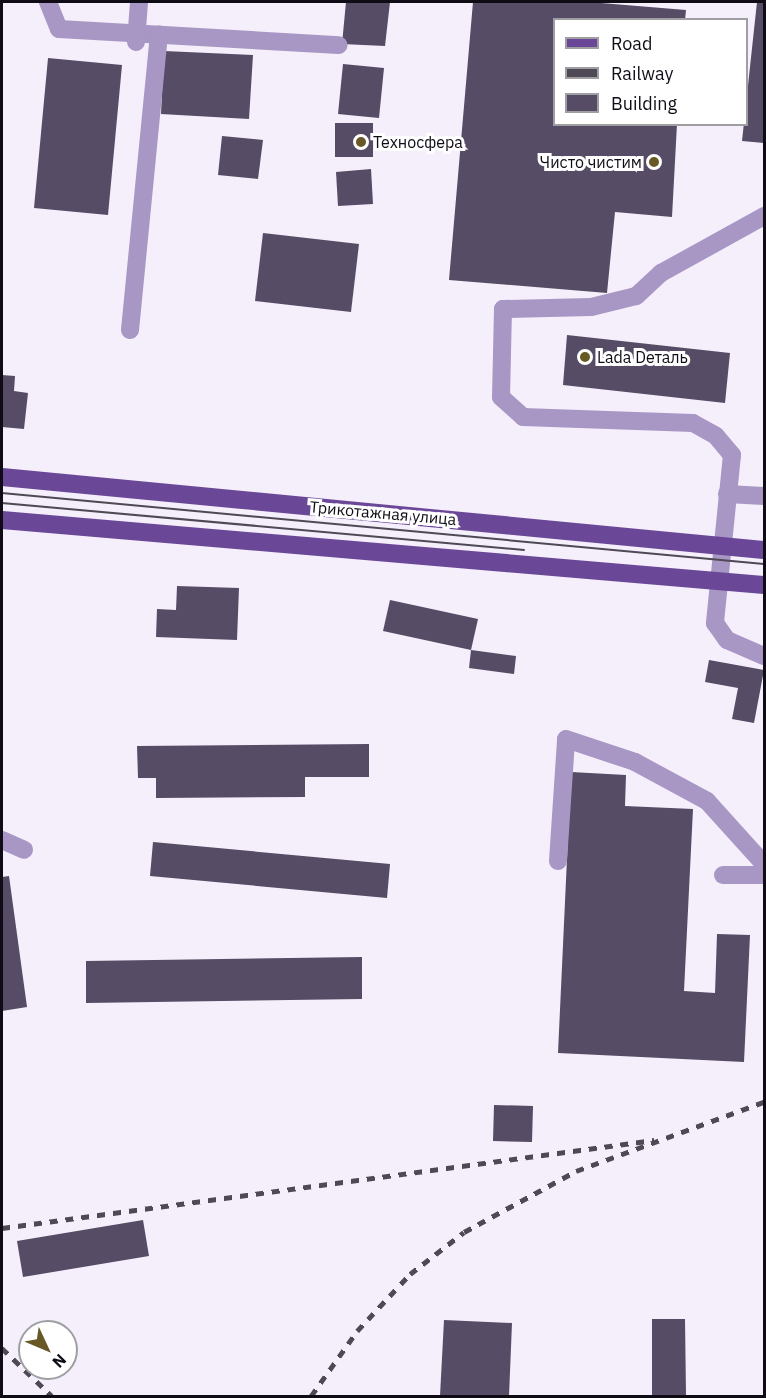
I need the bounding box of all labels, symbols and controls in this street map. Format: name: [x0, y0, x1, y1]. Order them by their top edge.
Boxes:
legend: [553, 18, 748, 126]
text: Road: [611, 32, 652, 55]
text: Railway: [611, 62, 673, 85]
text: Building: [611, 92, 677, 115]
place label: Техносфера: [373, 132, 463, 152]
marker: Техносфера: [354, 135, 368, 149]
place label: Чисто чистим: [540, 152, 642, 172]
marker: Чисто чистим: [647, 155, 661, 169]
place label: Lada Dеталь: [597, 347, 688, 367]
marker: Lada Dеталь: [578, 350, 592, 364]
street label: Трикотажная улица: [309, 497, 457, 529]
north arrow: [18, 1320, 78, 1380]
text: N: [48, 1350, 71, 1372]

